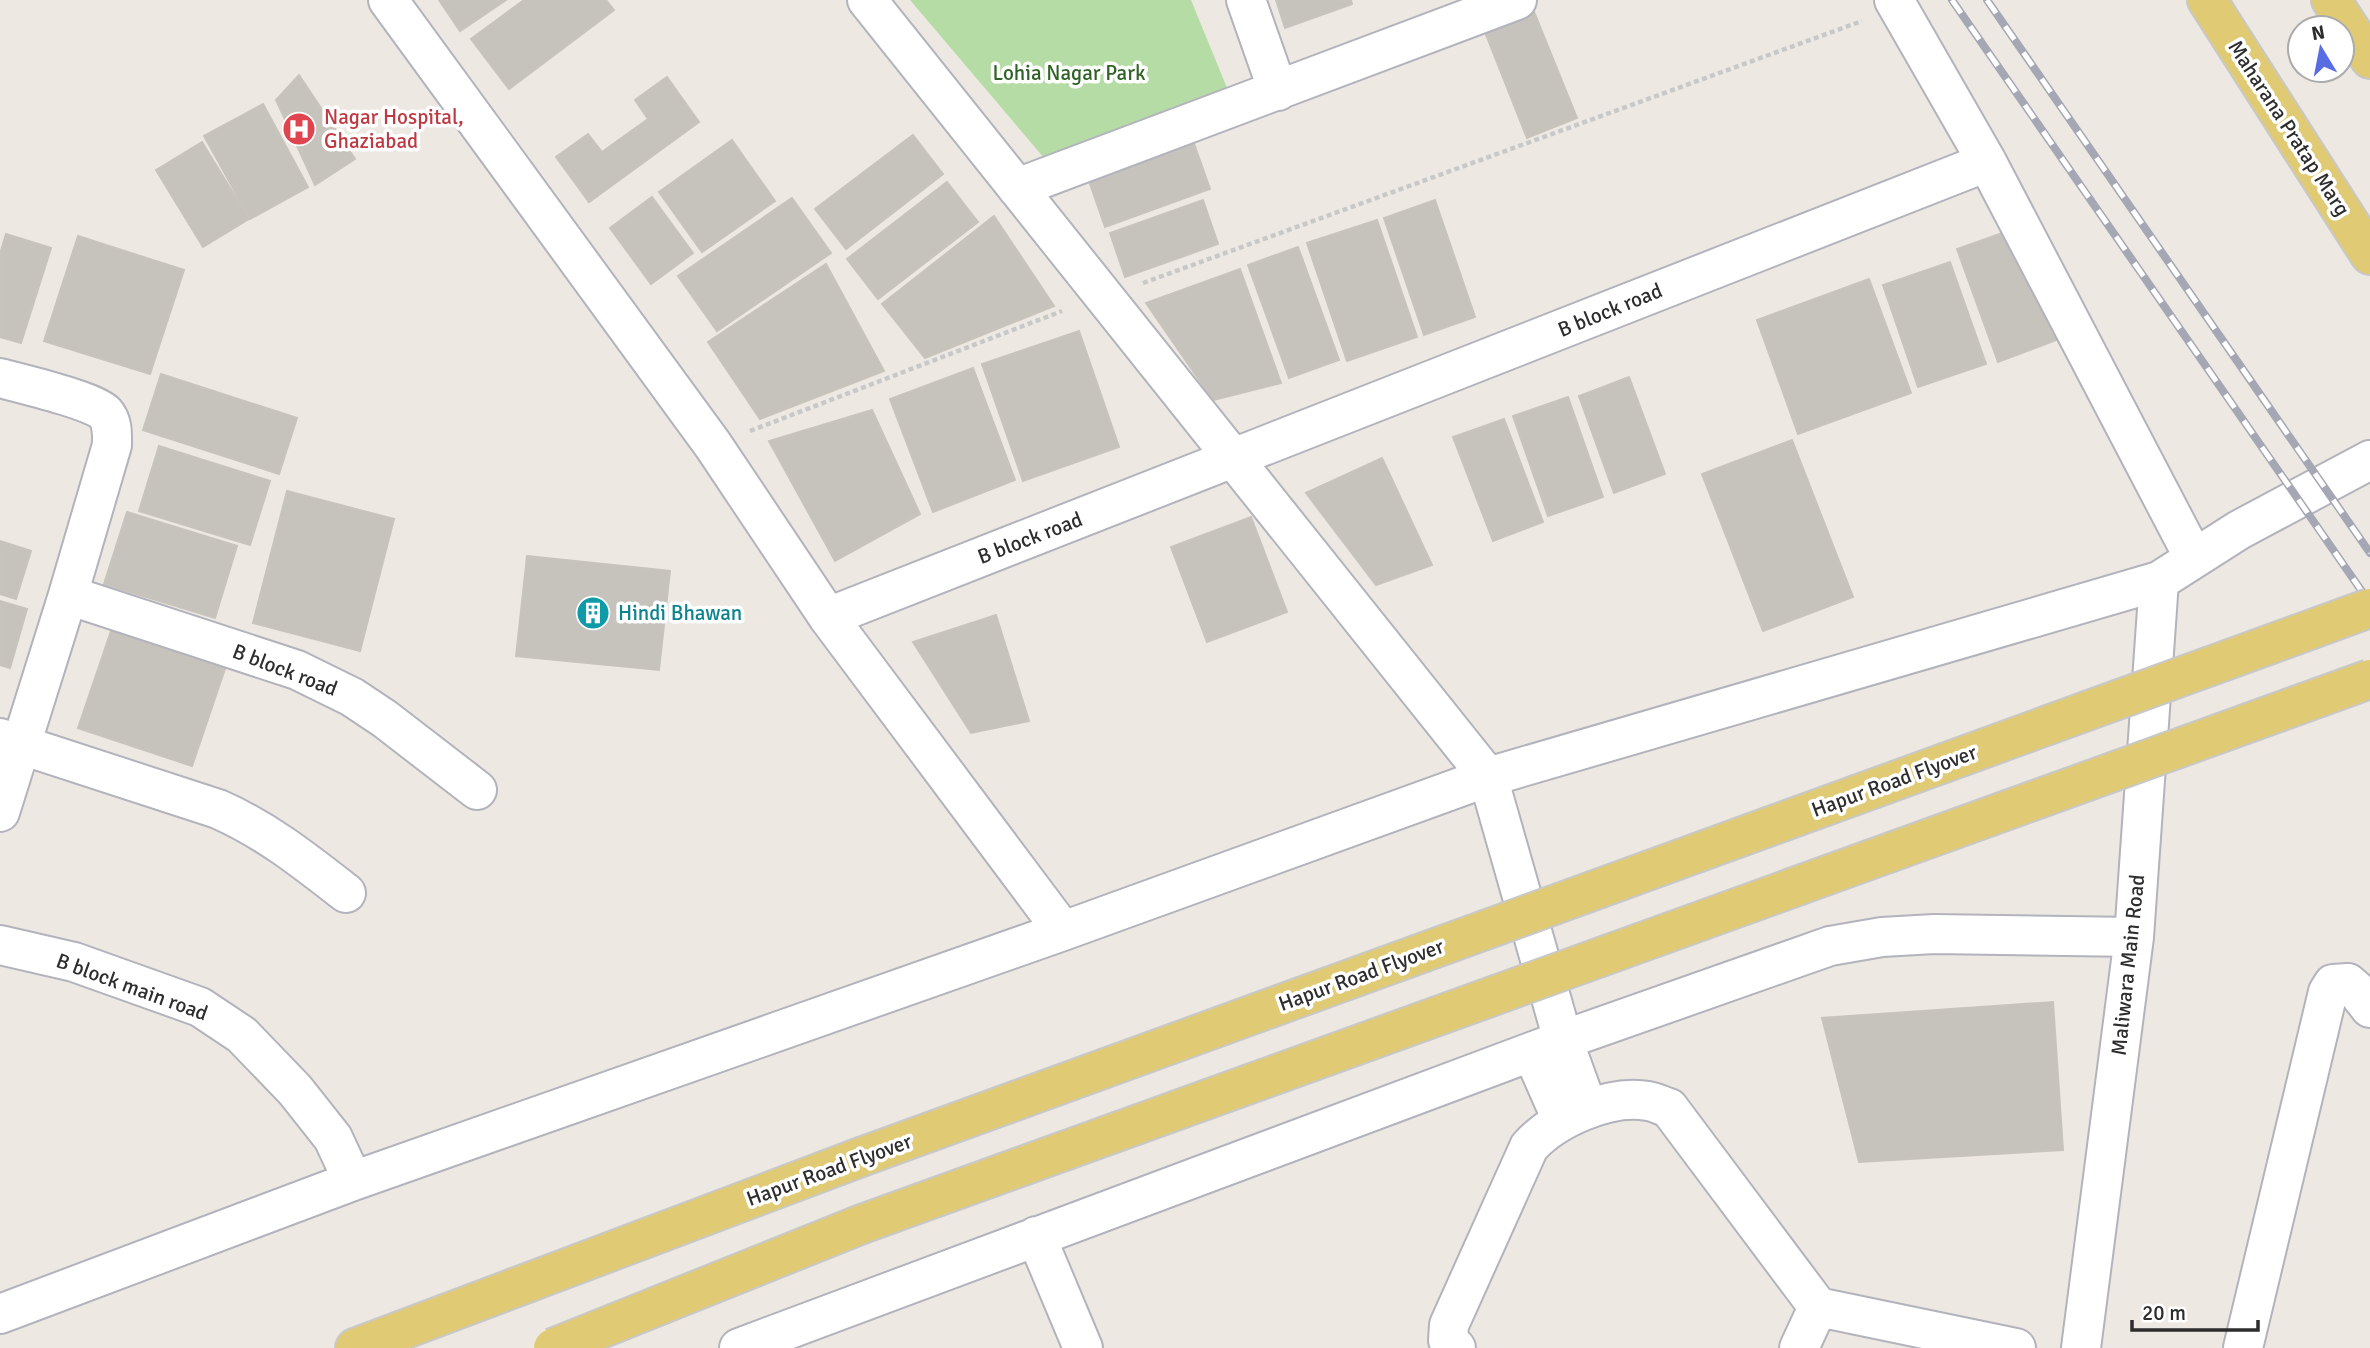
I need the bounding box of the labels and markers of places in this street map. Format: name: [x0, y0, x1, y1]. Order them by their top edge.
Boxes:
place label: Nagar Hospital, Ghaziabad: [324, 104, 464, 154]
hospital icon: Nagar Hospital, Ghaziabad: [280, 110, 318, 148]
building icon: Hindi Bhawan: [574, 594, 612, 632]
place label: Hindi Bhawan: [618, 600, 742, 626]

